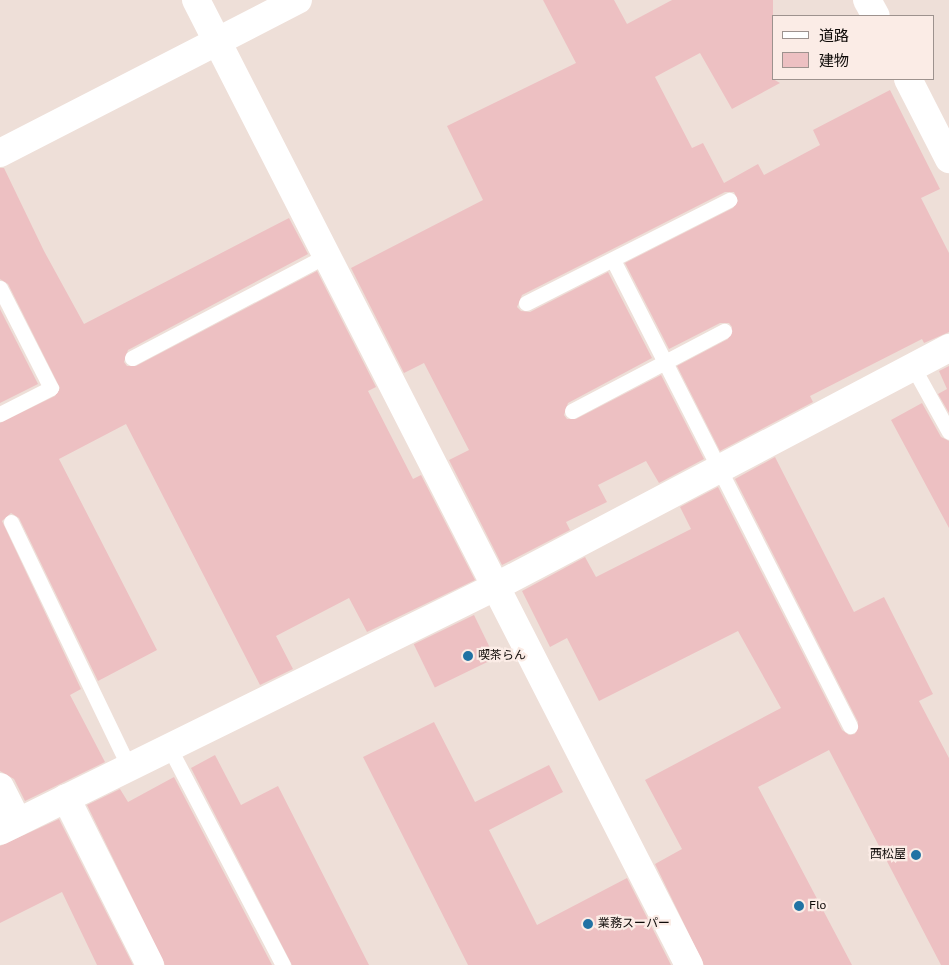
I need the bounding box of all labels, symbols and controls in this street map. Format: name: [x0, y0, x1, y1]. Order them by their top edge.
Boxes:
legend: [772, 15, 934, 80]
text: 道路: [819, 27, 849, 44]
text: 建物: [819, 52, 849, 69]
place label: 喫茶らん: [478, 649, 526, 663]
marker: 喫茶らん: [462, 650, 474, 662]
place label: 西松屋: [870, 848, 906, 862]
marker: 西松屋: [910, 849, 922, 861]
place label: Flo: [809, 899, 826, 913]
marker: Flo: [793, 900, 805, 912]
place label: 業務スーパー: [598, 917, 670, 931]
marker: 業務スーパー: [582, 918, 594, 930]

